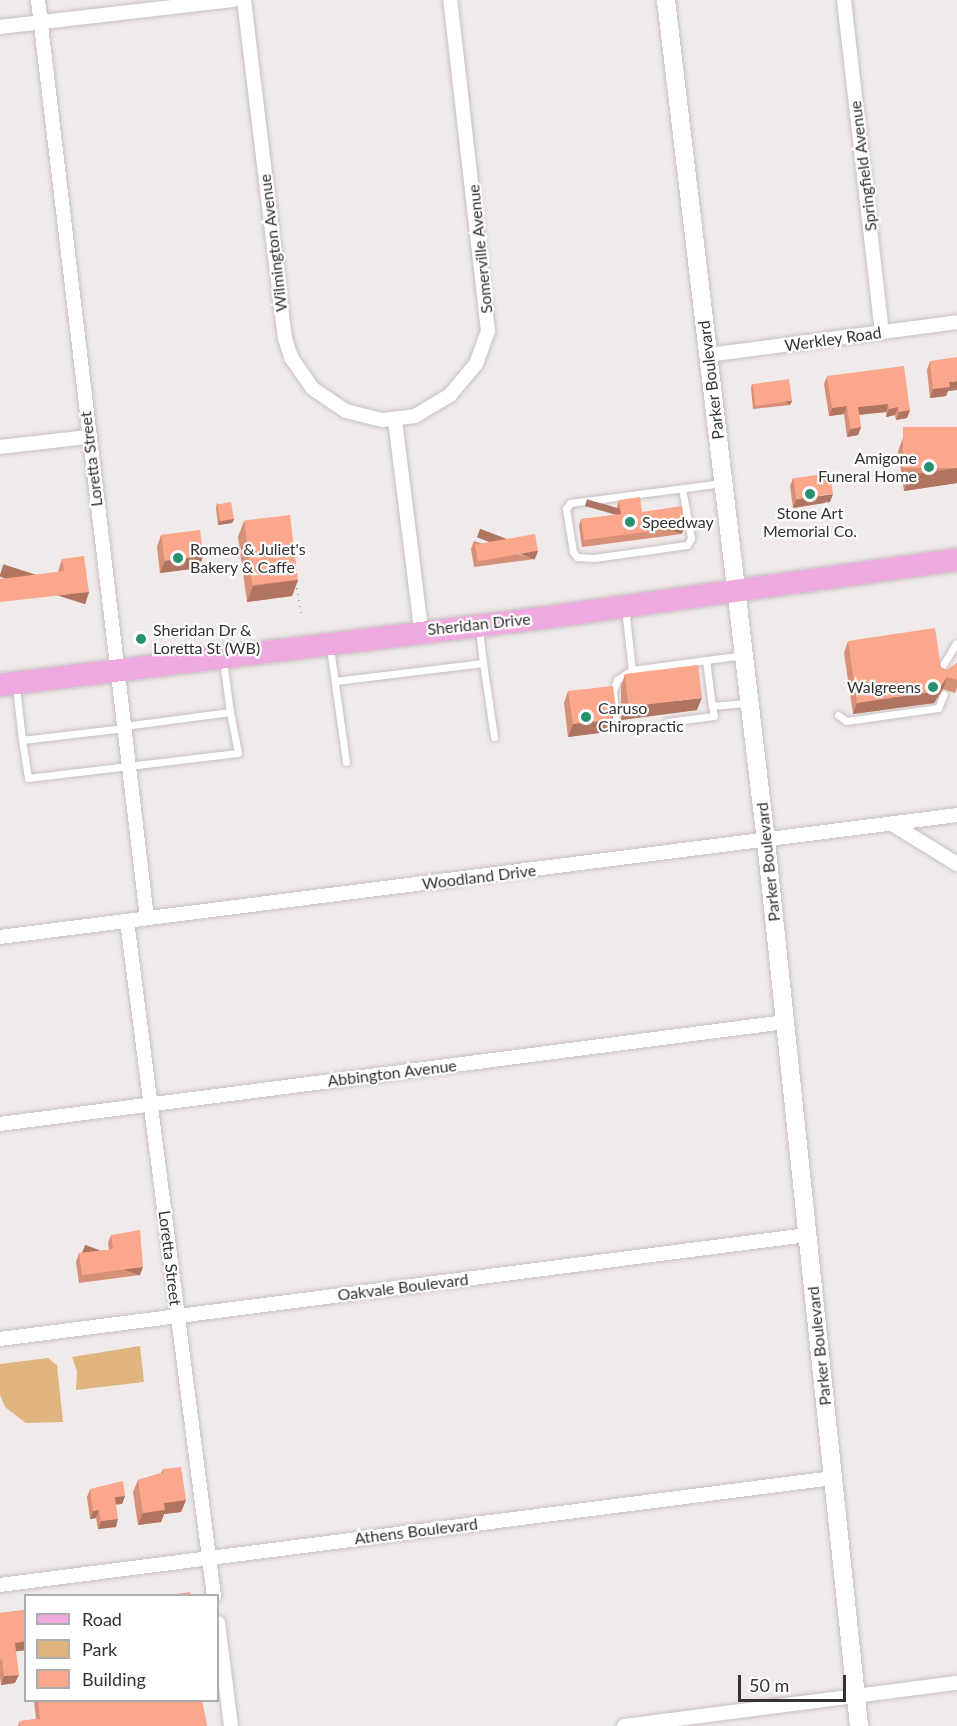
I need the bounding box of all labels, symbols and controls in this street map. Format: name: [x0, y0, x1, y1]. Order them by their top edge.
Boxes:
street label: Springfield Avenue: [845, 99, 881, 233]
street label: Wilmington Avenue: [255, 173, 291, 313]
street label: Somerville Avenue: [464, 183, 496, 315]
street label: Parker Boulevard: [694, 319, 728, 441]
street label: Werkley Road: [783, 323, 883, 355]
street label: Loretta Street: [76, 410, 106, 508]
place label: Amigone Funeral Home: [818, 448, 917, 486]
marker: Amigone Funeral Home: [922, 460, 936, 474]
marker: Stone Art Memorial Co.: [803, 487, 817, 501]
place label: Stone Art Memorial Co.: [763, 503, 857, 541]
place label: Speedway: [642, 512, 714, 532]
marker: Speedway: [623, 515, 637, 529]
place label: Romeo & Juliet's Bakery & Caffe: [190, 539, 306, 577]
marker: Romeo & Juliet's Bakery & Caffe: [171, 551, 185, 565]
street label: Sheridan Drive: [426, 609, 532, 639]
place label: Sheridan Dr & Loretta St (WB): [153, 620, 260, 658]
marker: Sheridan Dr & Loretta St (WB): [134, 632, 148, 646]
place label: Walgreens: [847, 677, 921, 697]
marker: Walgreens: [926, 680, 940, 694]
place label: Caruso Chiropractic: [598, 698, 684, 736]
marker: Caruso Chiropractic: [579, 710, 593, 724]
street label: Parker Boulevard: [752, 801, 784, 923]
street label: Woodland Drive: [421, 860, 537, 894]
street label: Abbington Avenue: [326, 1056, 458, 1090]
street label: Loretta Street: [155, 1209, 185, 1307]
street label: Oakvale Boulevard: [336, 1269, 470, 1305]
street label: Parker Boulevard: [803, 1285, 835, 1407]
street label: Athens Boulevard: [353, 1514, 479, 1548]
legend: [24, 1594, 219, 1702]
text: Road: [82, 1608, 122, 1630]
text: Park: [82, 1638, 117, 1660]
scale bar: [741, 1663, 849, 1701]
text: Building: [82, 1668, 146, 1690]
text: 50 m: [749, 1674, 789, 1696]

